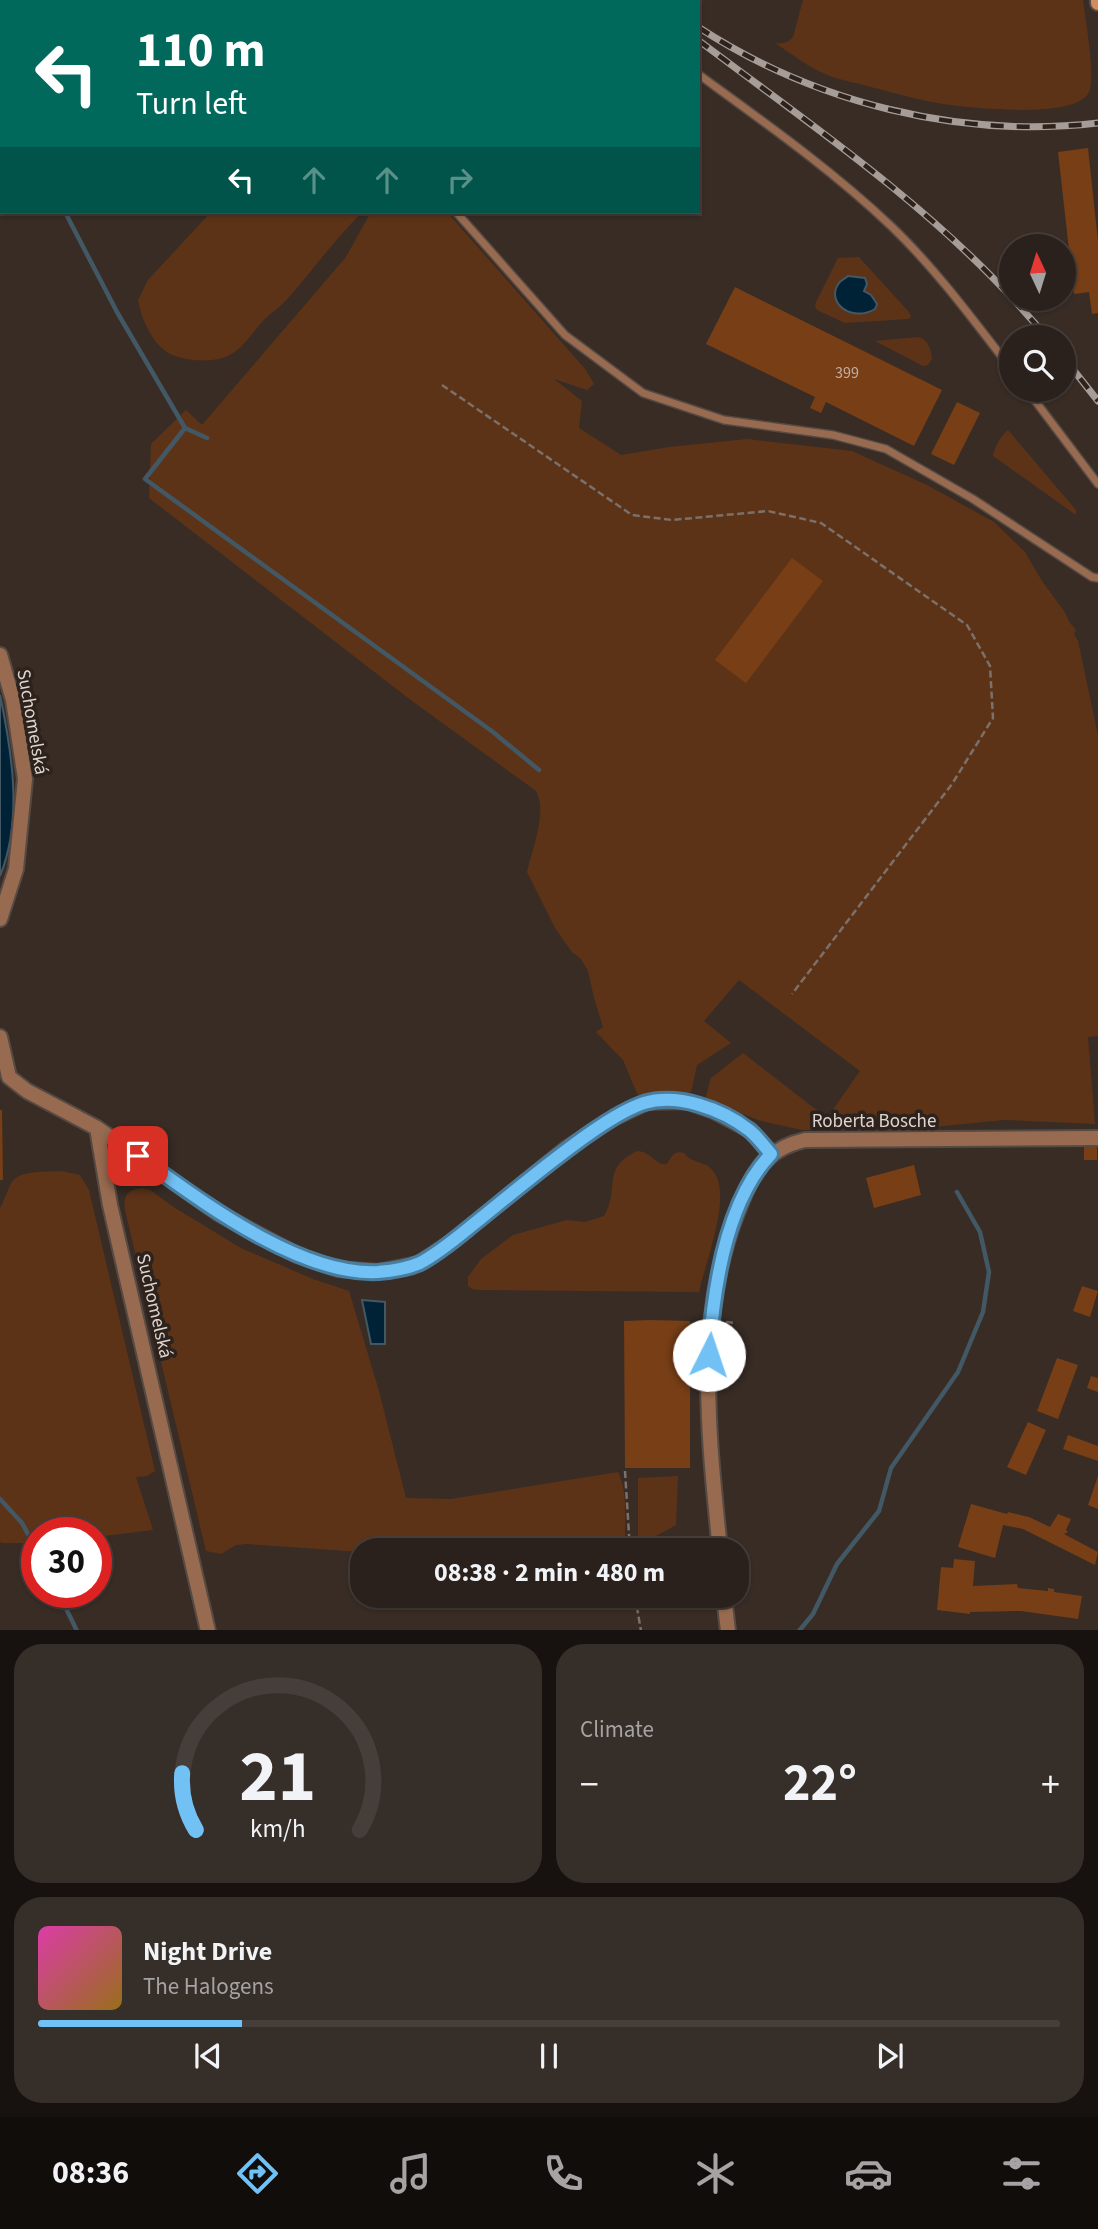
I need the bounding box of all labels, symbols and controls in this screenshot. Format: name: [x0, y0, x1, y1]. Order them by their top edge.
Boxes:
text: 110 m: [136, 16, 265, 86]
icon: left: [21, 28, 112, 119]
text: Turn left: [136, 81, 247, 127]
icon: left: [222, 161, 260, 199]
icon: ahead: [295, 161, 333, 199]
icon: ahead: [368, 161, 406, 199]
icon: right: [441, 161, 479, 199]
north arrow: [999, 234, 1076, 312]
map controls: [999, 234, 1076, 402]
button: search: [999, 325, 1076, 402]
house number: 399: [835, 362, 859, 384]
street label: Suchomelská: [9, 667, 55, 777]
street label: Roberta Bosche: [812, 1108, 936, 1135]
pin: [108, 1126, 168, 1186]
icon: arrive: [119, 1137, 157, 1175]
street label: Suchomelská: [129, 1251, 179, 1361]
position arrow: [672, 1318, 746, 1392]
speed limit sign: 30: [21, 1517, 112, 1608]
text: 08:38 · 2 min · 480 m: [434, 1554, 665, 1591]
text: Climate: [580, 1713, 654, 1746]
text: 21: [240, 1725, 316, 1829]
text: 22°: [783, 1747, 857, 1821]
text: −: [580, 1758, 599, 1812]
text: +: [1041, 1758, 1060, 1812]
text: km/h: [250, 1810, 306, 1846]
text: Night Drive: [143, 1933, 272, 1970]
text: The Halogens: [143, 1970, 274, 2003]
icon: previous: [189, 2037, 227, 2075]
icon: pause: [530, 2037, 568, 2075]
icon: next: [871, 2037, 909, 2075]
icon: directions: [233, 2149, 282, 2198]
icon: music: [386, 2149, 435, 2198]
icon: phone: [539, 2149, 588, 2198]
icon: climate: [691, 2149, 740, 2198]
icon: car: [844, 2149, 893, 2198]
icon: filters: [997, 2149, 1046, 2198]
text: 08:36: [52, 2150, 129, 2196]

